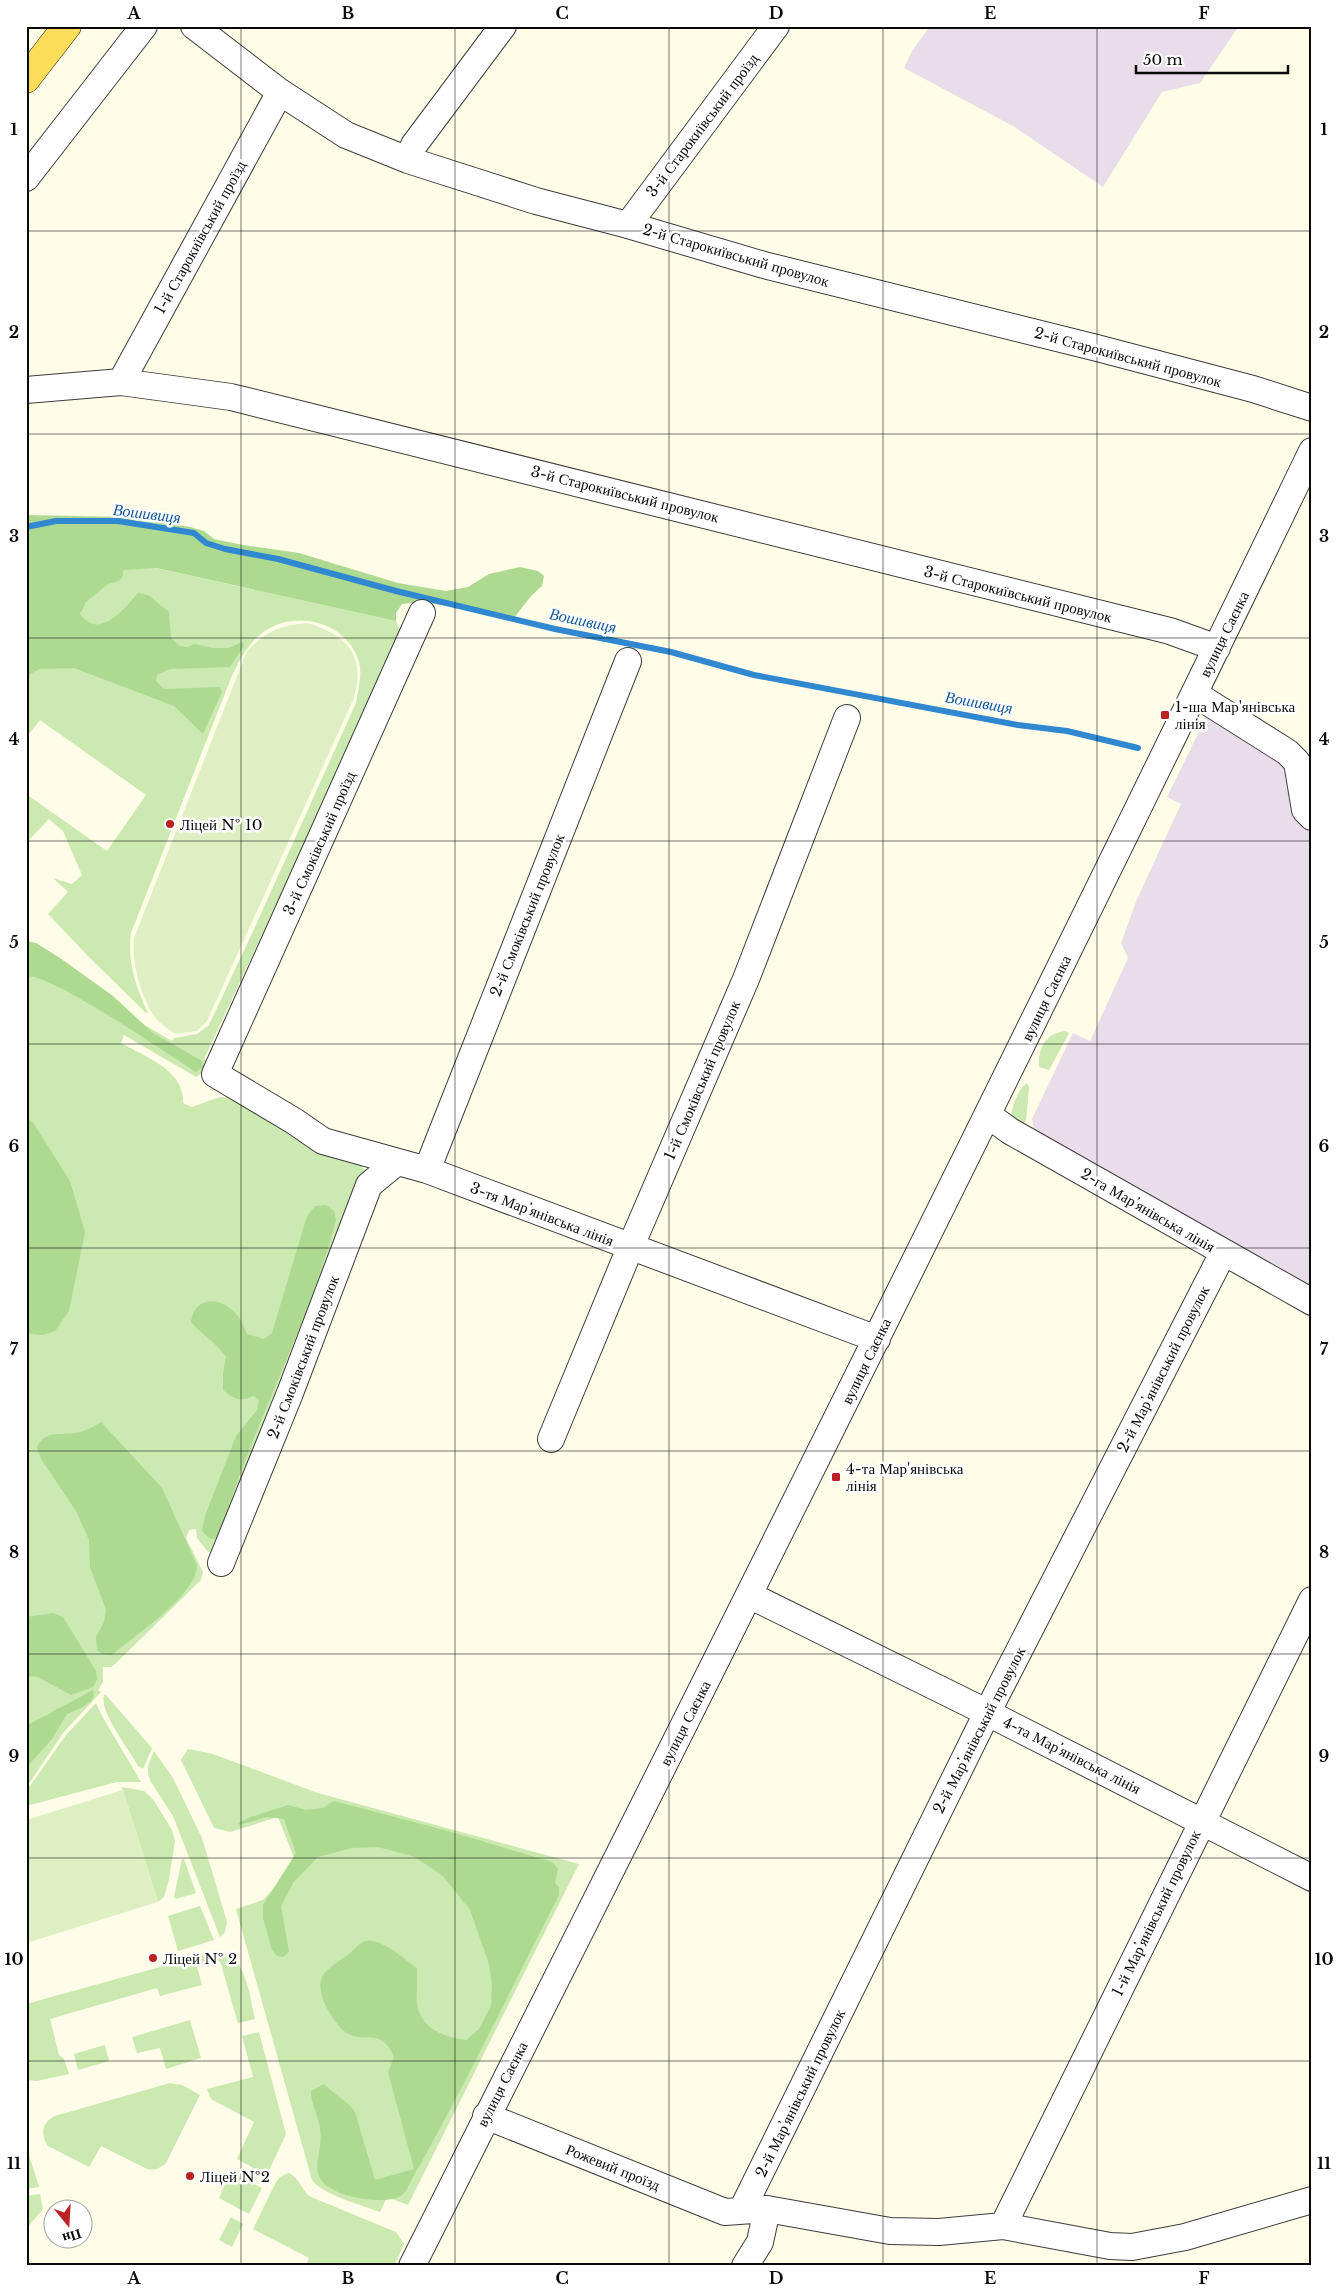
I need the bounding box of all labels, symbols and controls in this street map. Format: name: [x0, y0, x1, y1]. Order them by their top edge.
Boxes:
text: A: [127, 3, 142, 23]
text: B: [342, 3, 355, 23]
text: C: [555, 3, 569, 23]
text: D: [769, 3, 783, 23]
text: E: [984, 3, 996, 23]
text: F: [1198, 3, 1210, 23]
scale bar: [1136, 42, 1288, 74]
street label: 3-й Старокиївський проїзд: [642, 49, 762, 201]
text: 50 m: [1143, 50, 1183, 69]
text: 1: [11, 119, 18, 139]
text: 1: [1321, 119, 1328, 139]
street label: 1-й Старокиївський проїзд: [150, 157, 250, 317]
street label: 2-й Старокиївський провулок: [641, 219, 832, 291]
text: 2: [9, 322, 19, 342]
text: 2: [1319, 322, 1329, 342]
street label: 2-й Старокиївський провулок: [1032, 323, 1224, 391]
street label: 3-й Старокиївський провулок: [529, 461, 722, 527]
water label: Вошивиця: [112, 499, 182, 527]
text: 3: [9, 526, 19, 546]
text: 3: [1319, 526, 1329, 546]
street label: 3-й Старокиївський провулок: [922, 561, 1115, 627]
street label: вулиця Саєнка: [1195, 588, 1253, 680]
water label: Вошивиця: [548, 603, 618, 637]
water label: Вошивиця: [944, 686, 1014, 718]
place label: 1-ша Мар'янівська лінія: [1175, 697, 1296, 733]
marker: 1-ша Мар'янівська лінія: [1159, 709, 1171, 721]
text: 4: [9, 729, 19, 749]
text: 4: [1319, 729, 1329, 749]
street label: 3-й Смоківський проїзд: [279, 768, 359, 918]
place label: Ліцей № 10: [180, 815, 262, 834]
marker: Ліцей № 10: [164, 818, 176, 830]
street label: 2-й Смоківський провулок: [486, 830, 569, 999]
text: 5: [9, 932, 19, 952]
text: 5: [1319, 932, 1329, 952]
street label: вулиця Саєнка: [1017, 952, 1075, 1044]
street label: 1-й Смоківський провулок: [660, 997, 744, 1163]
text: 6: [9, 1136, 20, 1156]
text: 6: [1319, 1136, 1330, 1156]
street label: 2-га Марʼянівська лінія: [1077, 1164, 1219, 1256]
street label: 3-тя Марʼянівська лінія: [467, 1178, 617, 1250]
street label: 2-й Смоківський провулок: [263, 1272, 343, 1442]
street label: 2-й Марʼянівський провулок: [1113, 1282, 1214, 1456]
street label: вулиця Саєнка: [837, 1315, 895, 1407]
text: 7: [10, 1339, 19, 1359]
text: 7: [1320, 1339, 1329, 1359]
place label: 4-та Мар'янівська лінія: [846, 1459, 964, 1495]
marker: 4-та Мар'янівська лінія: [830, 1471, 842, 1483]
text: 8: [9, 1542, 19, 1562]
text: 8: [1319, 1542, 1329, 1562]
street label: 2-й Марʼянівський провулок: [929, 1643, 1030, 1817]
street label: вулиця Саєнка: [655, 1677, 715, 1769]
street label: 4-та Марʼянівська лінія: [1000, 1712, 1144, 1798]
text: 9: [9, 1746, 20, 1766]
text: 9: [1319, 1746, 1330, 1766]
street label: 1-й Марʼянівський провулок: [1108, 1826, 1205, 1999]
text: 10: [4, 1949, 24, 1969]
place label: Ліцей № 2: [163, 1949, 237, 1968]
text: 10: [1314, 1949, 1334, 1969]
marker: Ліцей № 2: [147, 1952, 159, 1964]
street label: 2-й Марʼянівський провулок: [751, 2005, 849, 2180]
street label: вулиця Саєнка: [472, 2038, 532, 2130]
street label: Рожевий проїзд: [563, 2139, 663, 2195]
text: 11: [7, 2153, 21, 2173]
text: 11: [1317, 2153, 1331, 2173]
place label: Ліцей №2: [200, 2167, 270, 2186]
marker: Ліцей №2: [184, 2170, 196, 2182]
north arrow: [42, 2200, 92, 2250]
text: Пн: [60, 2225, 84, 2248]
text: A: [127, 2268, 142, 2288]
text: B: [342, 2268, 355, 2288]
text: C: [555, 2268, 569, 2288]
text: D: [769, 2268, 783, 2288]
text: E: [984, 2268, 996, 2288]
text: F: [1198, 2268, 1210, 2288]

